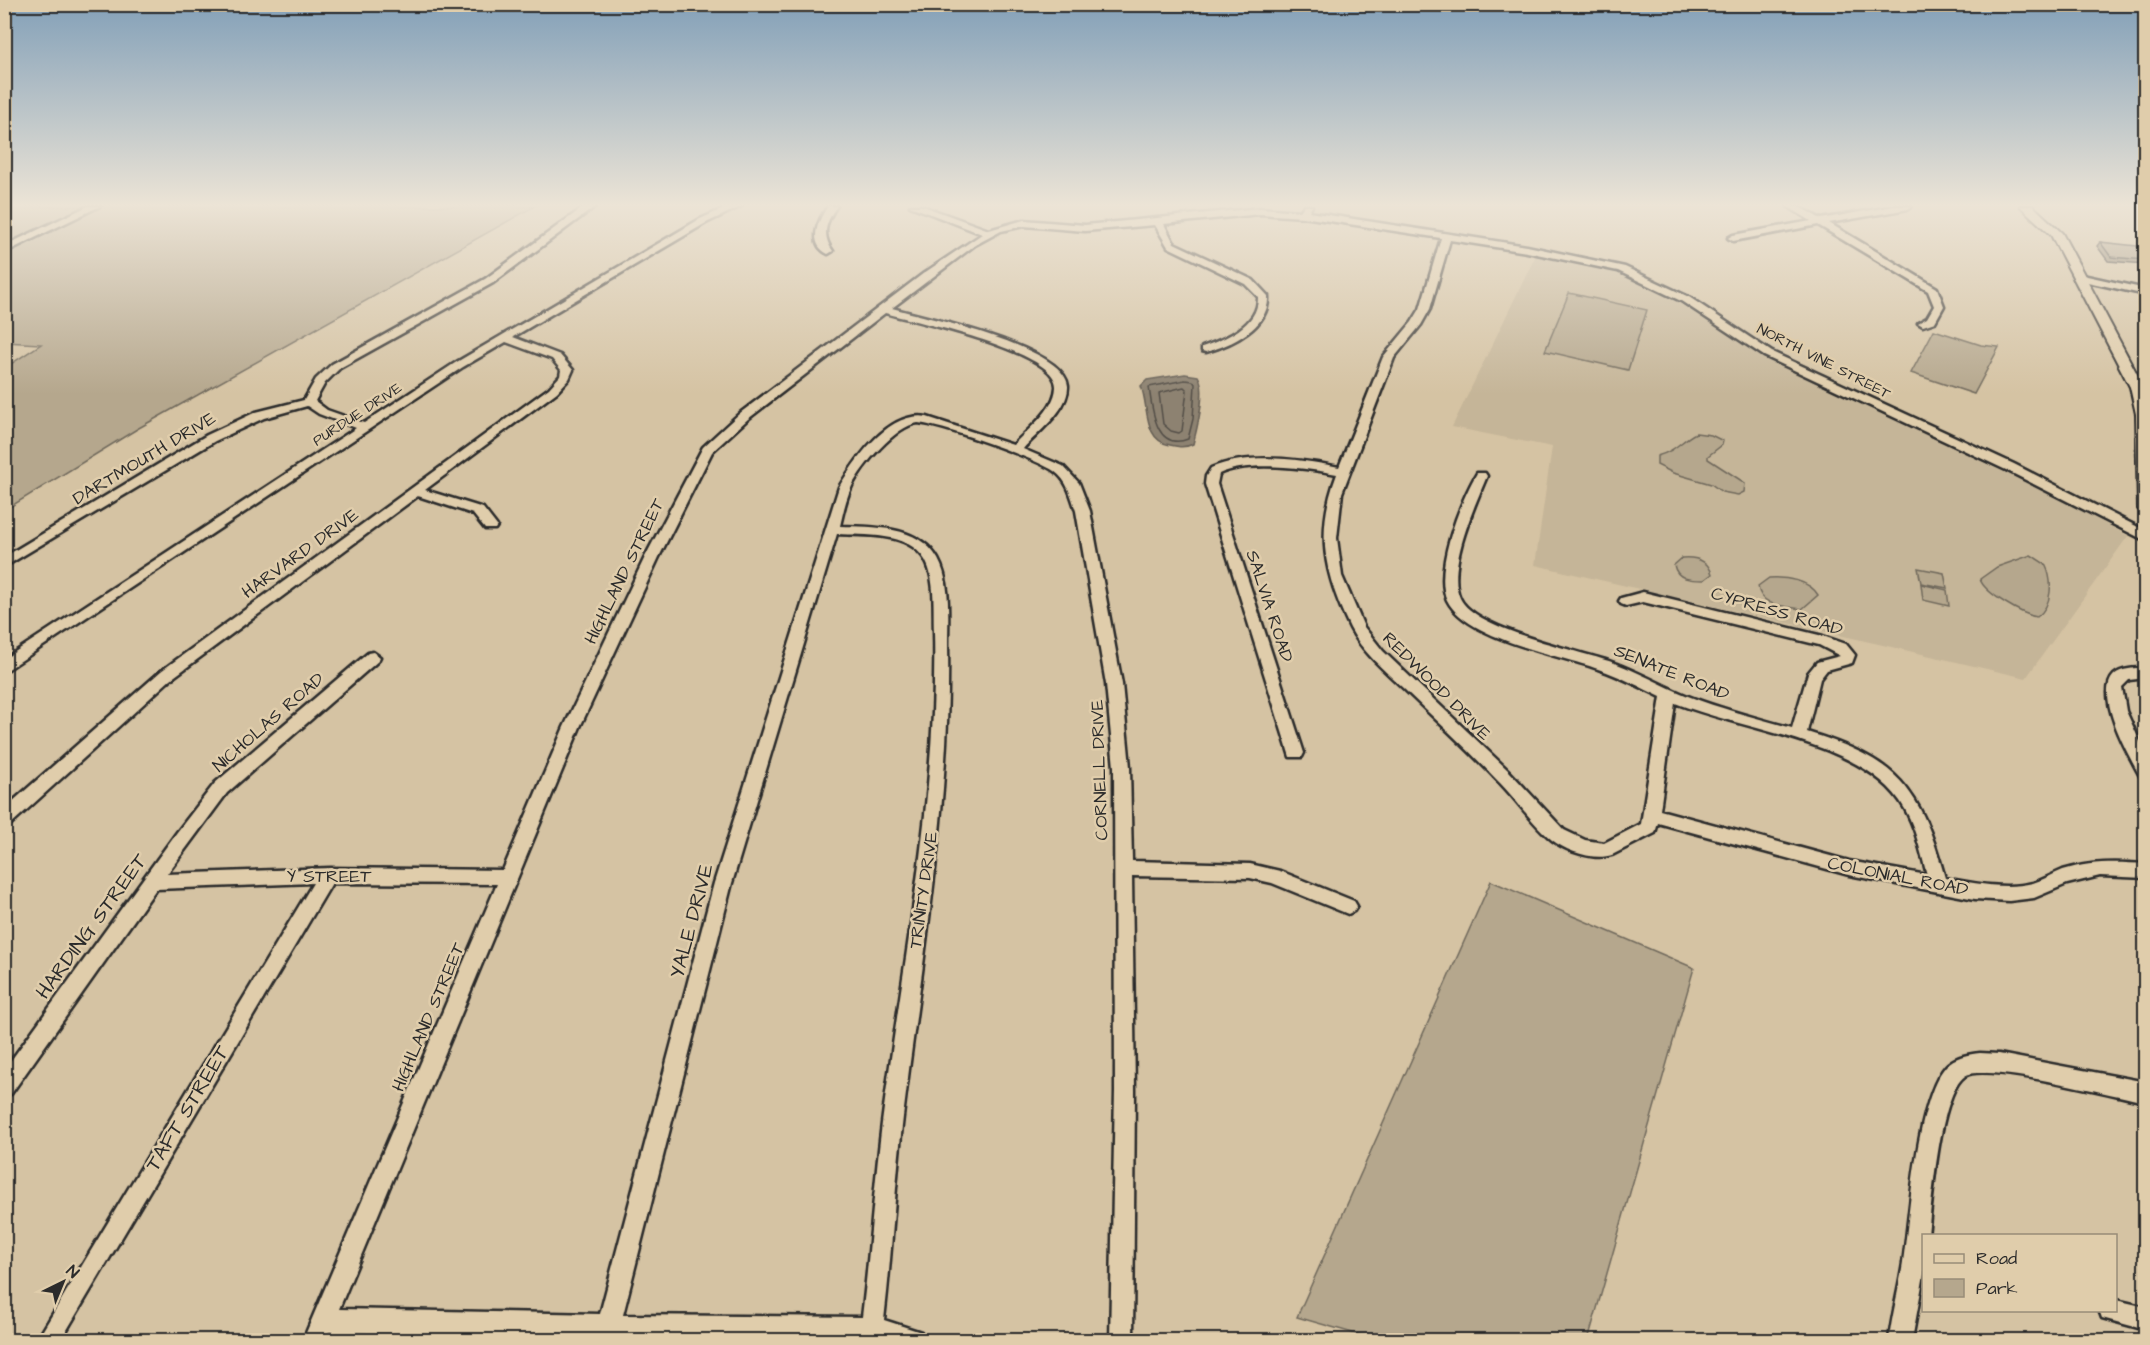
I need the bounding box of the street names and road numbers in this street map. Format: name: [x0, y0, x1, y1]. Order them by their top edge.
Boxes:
street label: NORTH VINE STREET: [1753, 319, 1895, 405]
street label: PURDUE DRIVE: [308, 378, 406, 451]
street label: DARTMOUTH DRIVE: [68, 406, 221, 511]
street label: HIGHLAND STREET: [578, 493, 671, 648]
street label: HARVARD DRIVE: [237, 502, 364, 604]
street label: SALVIA ROAD: [1240, 547, 1299, 666]
street label: CYPRESS ROAD: [1708, 581, 1846, 642]
street label: REDWOOD DRIVE: [1377, 627, 1497, 746]
street label: SENATE ROAD: [1610, 638, 1733, 707]
street label: NICHOLAS ROAD: [207, 667, 330, 778]
street label: CORNELL DRIVE: [1085, 699, 1114, 841]
street label: TRINITY DRIVE: [903, 830, 944, 950]
street label: HARDING STREET: [29, 847, 155, 1005]
street label: COLONIAL ROAD: [1826, 851, 1971, 902]
street label: YALE DRIVE: [662, 860, 721, 982]
street label: Y STREET: [287, 864, 372, 889]
street label: HIGHLAND STREET: [386, 938, 471, 1095]
street label: TAFT STREET: [138, 1039, 237, 1177]

